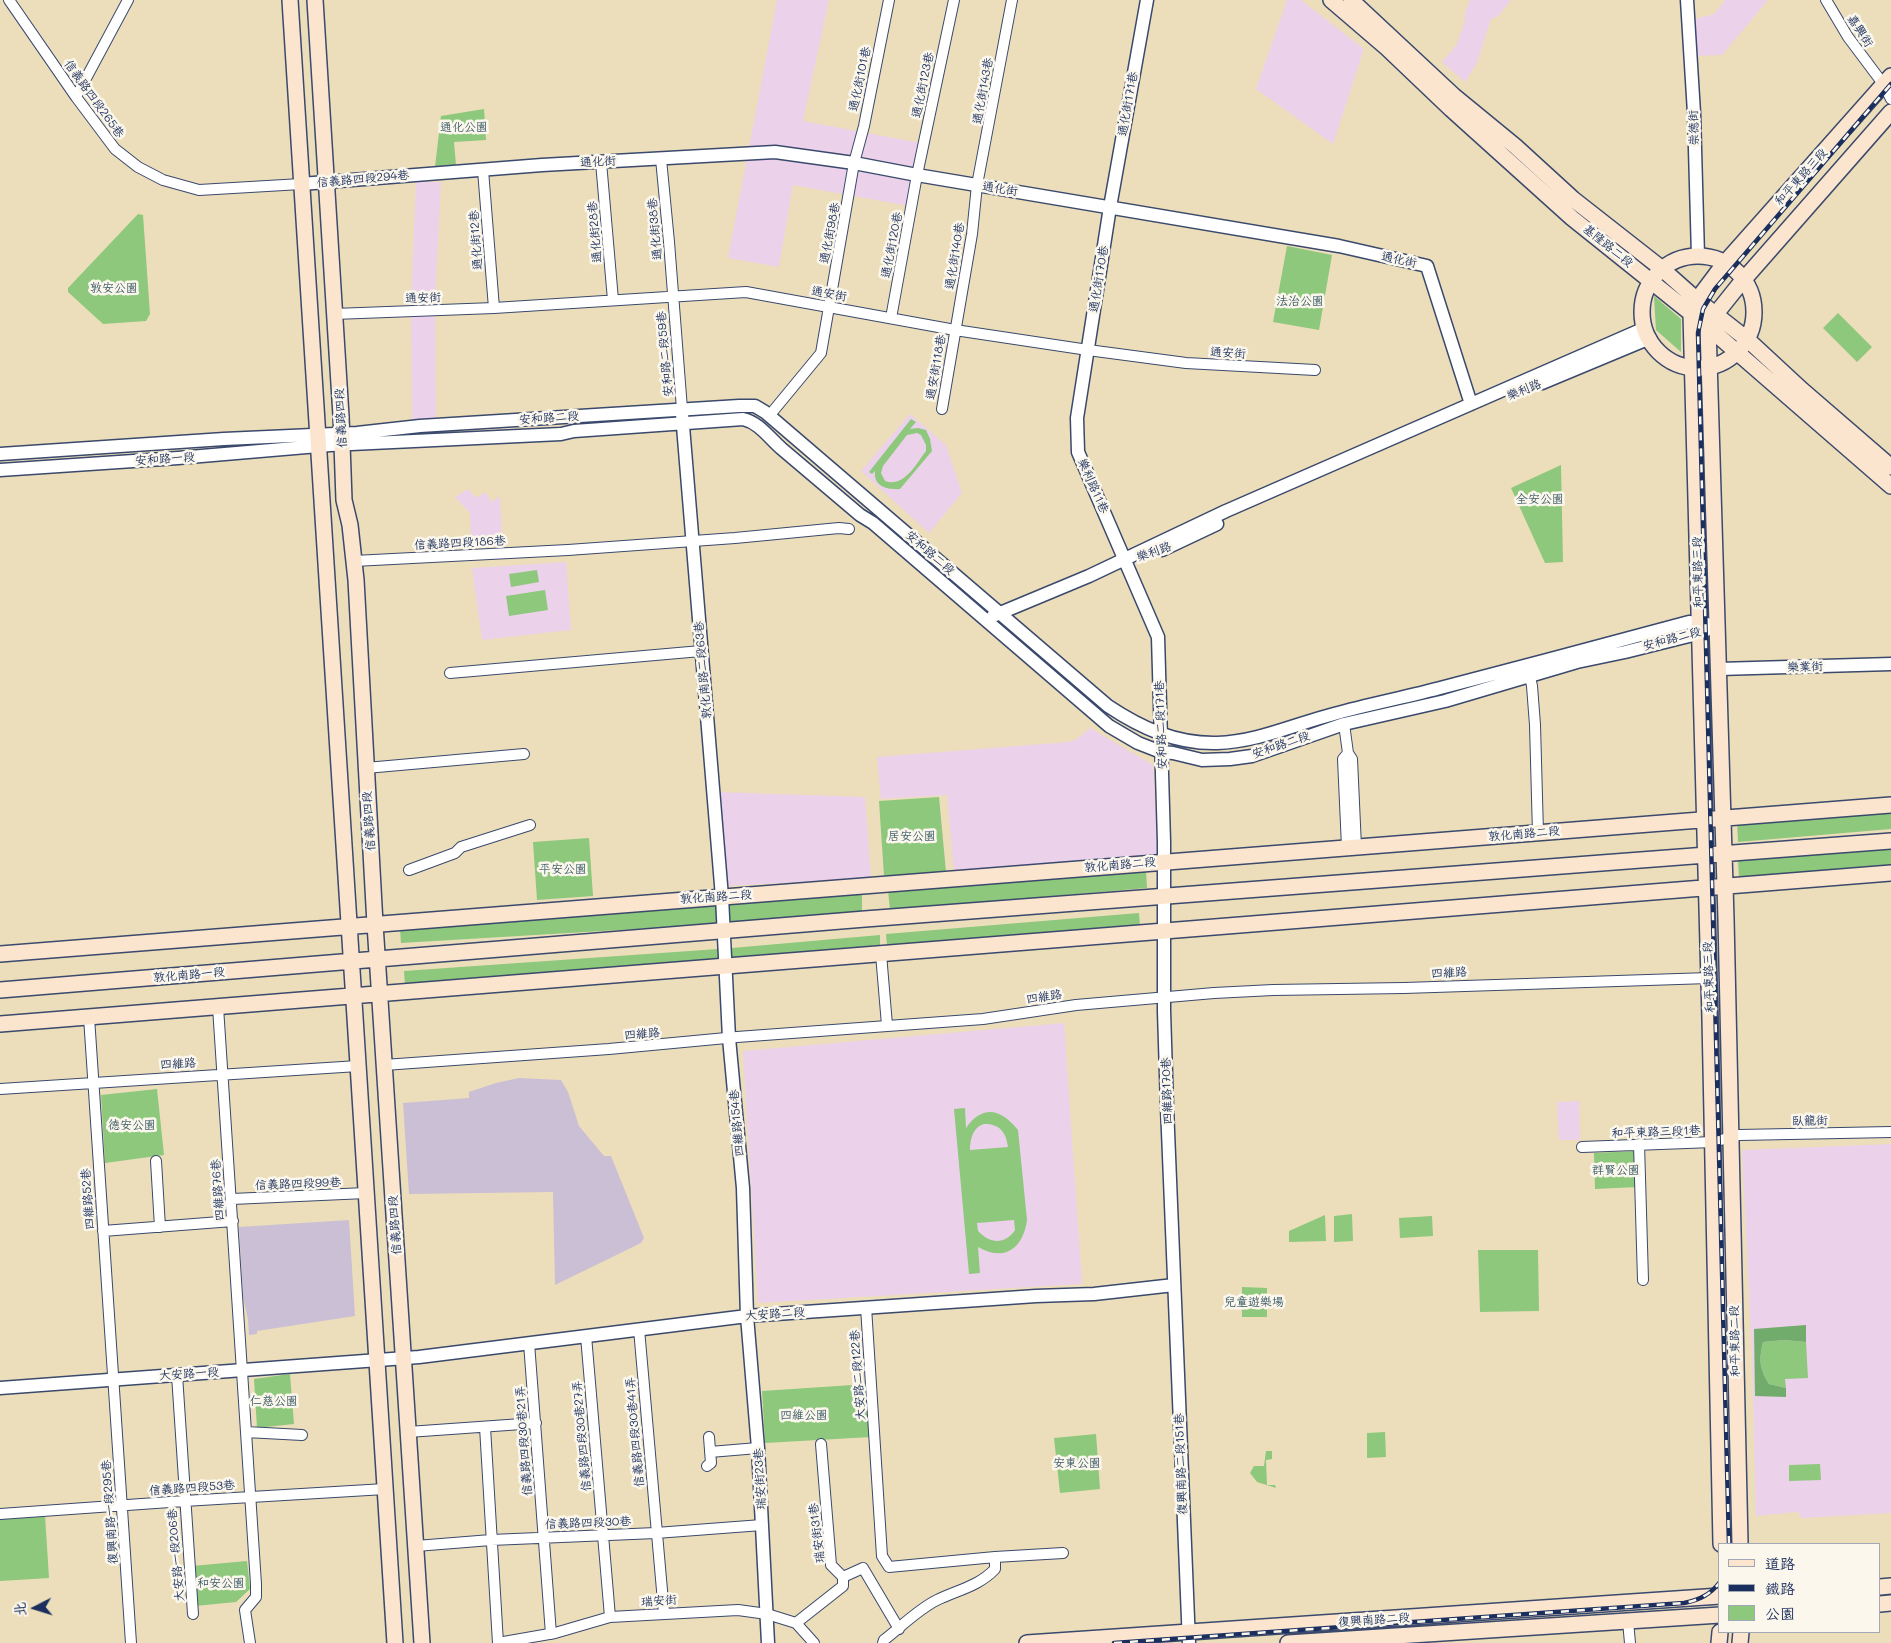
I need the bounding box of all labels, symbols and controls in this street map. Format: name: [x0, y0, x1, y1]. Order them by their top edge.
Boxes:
street label: 嘉興街: [1844, 12, 1876, 50]
street label: 通化街101巷: [846, 45, 874, 113]
street label: 通化街123巷: [909, 51, 937, 119]
street label: 信義路四段265巷: [61, 57, 127, 141]
street label: 通化街143巷: [970, 57, 996, 125]
street label: 通化街171巷: [1115, 71, 1141, 137]
street label: 崇德街: [1686, 110, 1702, 146]
park label: 通化公園: [440, 120, 488, 134]
street label: 和平東路三段: [1772, 145, 1830, 209]
street label: 通化街: [580, 154, 616, 170]
street label: 信義路四段294巷: [316, 168, 410, 190]
street label: 通化街: [981, 179, 1019, 199]
street label: 通化街38巷: [645, 197, 665, 261]
street label: 通化街28巷: [585, 201, 605, 263]
street label: 通化街98巷: [817, 201, 843, 265]
street label: 通化街12巷: [467, 210, 485, 270]
street label: 通化街120巷: [878, 211, 906, 279]
street label: 通化街140巷: [943, 221, 967, 291]
street label: 基隆路二段: [1580, 222, 1636, 270]
street label: 通化街170巷: [1087, 245, 1111, 313]
street label: 通化街: [1380, 249, 1418, 271]
park label: 敦安公園: [90, 281, 138, 295]
street label: 通安街: [810, 284, 848, 304]
street label: 通安街: [405, 290, 441, 306]
park label: 法治公園: [1276, 294, 1324, 308]
street label: 安和路二段59巷: [654, 310, 676, 398]
street label: 通安街118巷: [923, 333, 949, 401]
street label: 通安街: [1210, 345, 1246, 361]
street label: 樂利路: [1505, 377, 1543, 403]
street label: 信義路四段: [332, 388, 350, 448]
street label: 安和路二段: [519, 409, 579, 427]
street label: 安和路一段: [135, 450, 195, 468]
street label: 樂利路11巷: [1074, 456, 1112, 516]
park label: 全安公園: [1516, 492, 1564, 506]
street label: 安和路二段: [903, 528, 957, 578]
street label: 信義路四段186巷: [414, 533, 506, 553]
street label: 和平東路三段: [1690, 536, 1706, 608]
street label: 樂利路: [1135, 539, 1173, 565]
street label: 敦化南路二段63巷: [692, 620, 714, 720]
street label: 安和路二段: [1641, 624, 1703, 654]
street label: 樂業街: [1787, 659, 1823, 675]
street label: 安和路二段171巷: [1152, 680, 1170, 770]
street label: 安和路二段: [1250, 728, 1312, 762]
street label: 信義路四段: [360, 791, 378, 851]
street label: 敦化南路二段: [1488, 824, 1560, 844]
park label: 居安公園: [888, 829, 936, 843]
street label: 敦化南路二段: [1084, 855, 1156, 875]
park label: 平安公園: [539, 862, 587, 876]
street label: 敦化南路二段: [680, 887, 752, 907]
street label: 和平東路三段: [1701, 941, 1717, 1013]
street label: 敦化南路一段: [153, 965, 225, 985]
street label: 四維路: [1431, 965, 1467, 981]
street label: 四維路: [1025, 987, 1063, 1007]
street label: 四維路: [623, 1025, 661, 1043]
street label: 四維路: [160, 1056, 196, 1072]
street label: 四維路170巷: [1159, 1057, 1175, 1125]
street label: 四維路154巷: [727, 1089, 747, 1157]
street label: 臥龍街: [1792, 1113, 1828, 1129]
park label: 德安公園: [108, 1118, 156, 1132]
street label: 和平東路三段1巷: [1611, 1123, 1701, 1141]
street label: 四維路76巷: [209, 1159, 227, 1221]
park label: 群賢公園: [1592, 1163, 1640, 1177]
street label: 四維路52巷: [79, 1168, 97, 1230]
street label: 信義路四段99巷: [255, 1175, 341, 1193]
street label: 信義路四段: [386, 1195, 404, 1255]
park label: 兒童遊樂場: [1224, 1295, 1284, 1309]
street label: 大安路二段: [745, 1305, 805, 1323]
street label: 和平東路二段: [1727, 1305, 1743, 1377]
street label: 大安路二段122巷: [848, 1329, 868, 1421]
street label: 大安路一段: [159, 1365, 219, 1383]
street label: 信義路四段30巷41弄: [623, 1376, 647, 1488]
street label: 信義路四段30巷27弄: [570, 1380, 594, 1492]
street label: 信義路四段30巷21弄: [513, 1385, 535, 1497]
park label: 仁慈公園: [250, 1394, 298, 1408]
park label: 四維公園: [780, 1408, 828, 1422]
street label: 復興南路二段151巷: [1172, 1413, 1190, 1515]
street label: 瑞安街23巷: [751, 1448, 769, 1510]
park label: 安東公園: [1053, 1456, 1101, 1470]
street label: 復興南路一段295巷: [99, 1459, 121, 1565]
street label: 信義路四段53巷: [149, 1478, 235, 1498]
street label: 瑞安街31巷: [806, 1502, 828, 1564]
street label: 大安路一段206巷: [165, 1508, 187, 1602]
street label: 信義路四段30巷: [545, 1514, 631, 1532]
legend: [1718, 1543, 1881, 1633]
text: 道路: [1765, 1553, 1795, 1573]
park label: 和安公園: [197, 1576, 245, 1590]
text: 鐵路: [1765, 1578, 1795, 1598]
north arrow: [10, 1583, 60, 1633]
street label: 瑞安街: [641, 1593, 677, 1609]
text: 北: [9, 1602, 30, 1617]
text: 公園: [1765, 1603, 1795, 1623]
street label: 復興南路二段: [1338, 1610, 1410, 1630]

